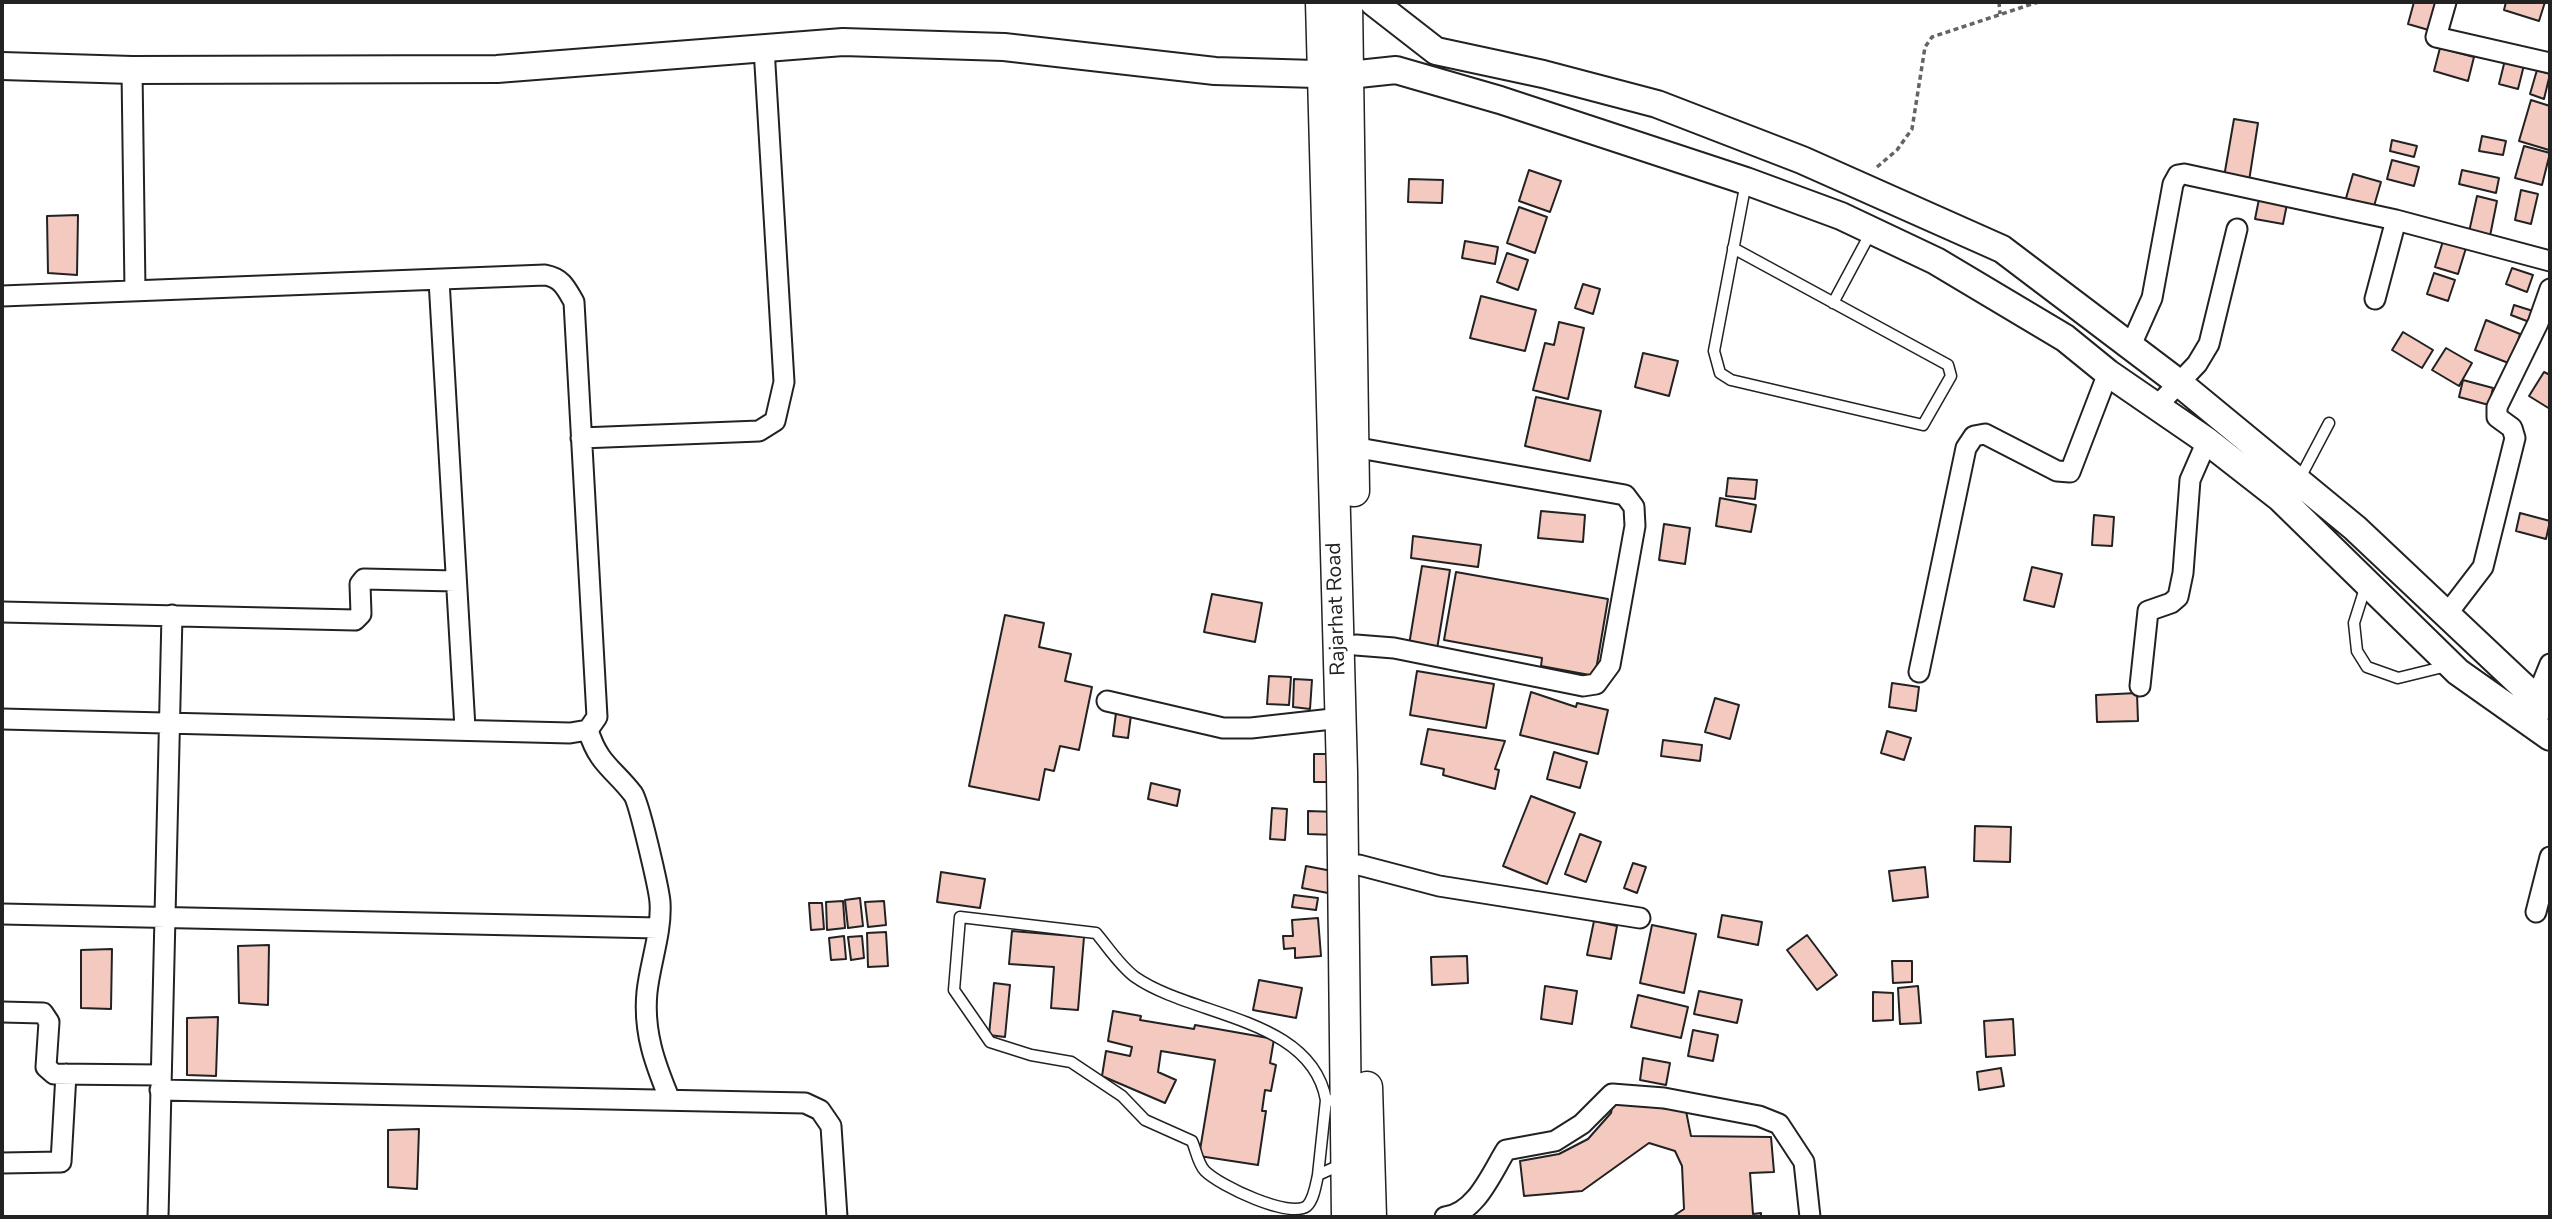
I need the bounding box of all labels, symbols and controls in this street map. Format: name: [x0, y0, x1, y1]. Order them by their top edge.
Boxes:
street label: Rajarhat Road: [1322, 542, 1352, 676]

